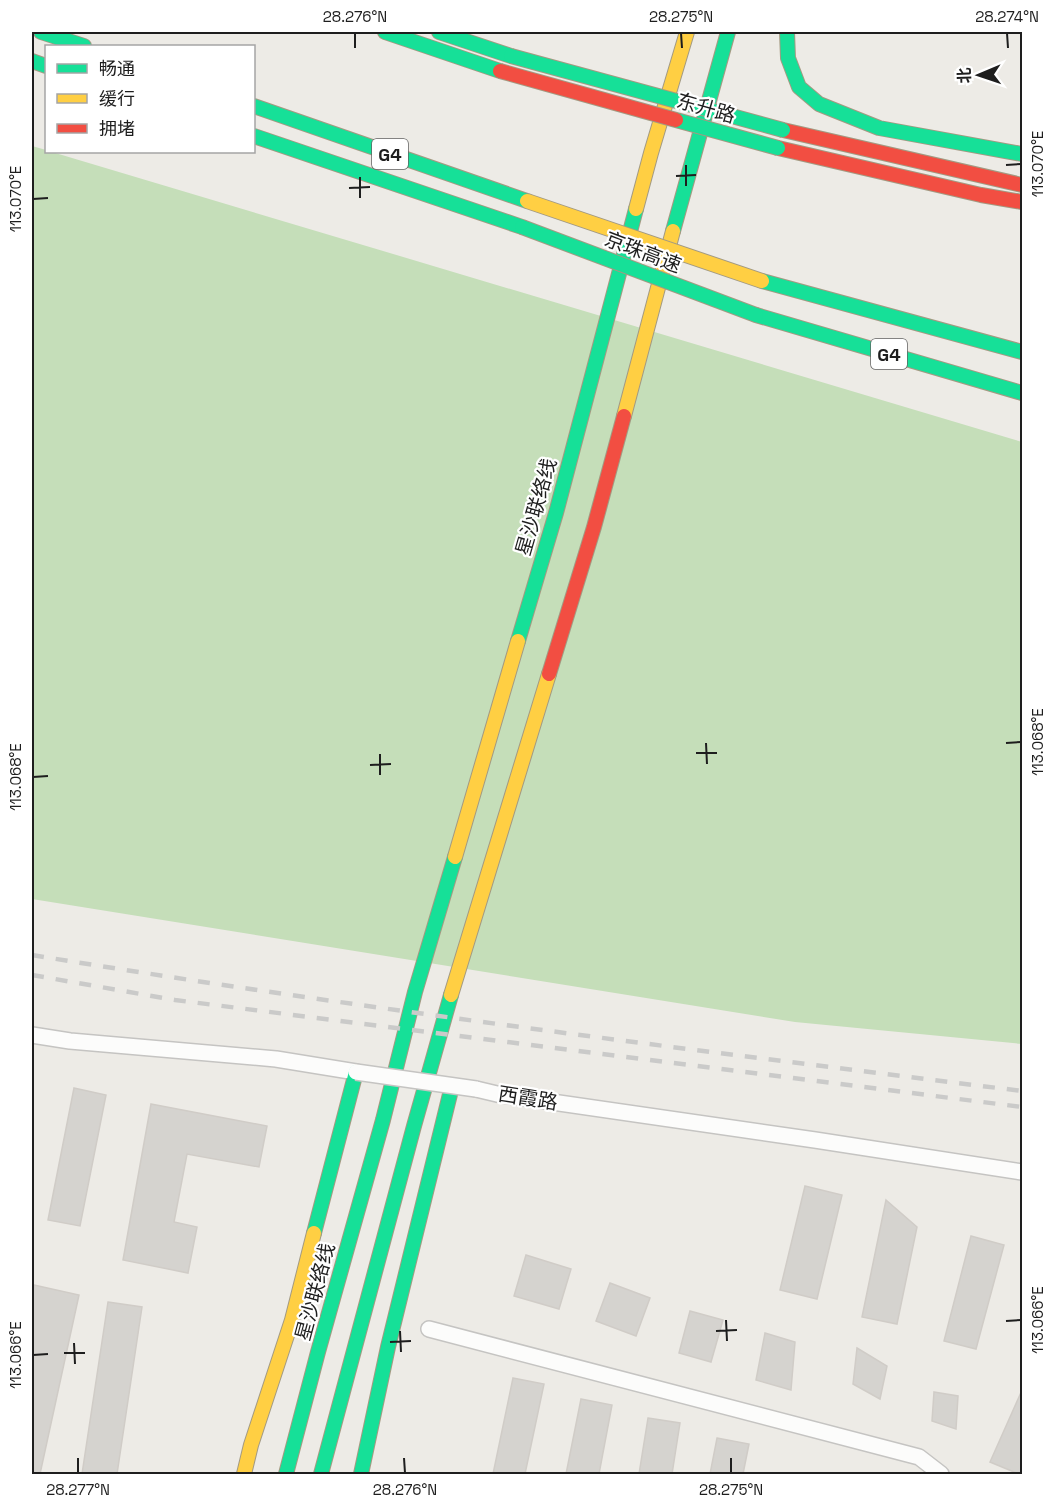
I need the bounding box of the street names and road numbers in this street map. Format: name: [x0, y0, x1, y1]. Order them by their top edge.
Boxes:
street label: 东升路: [674, 87, 738, 129]
road number: G4: [372, 139, 408, 169]
street label: 京珠高速: [601, 226, 685, 278]
road number: G4: [871, 339, 907, 369]
street label: 星沙联络线: [510, 455, 562, 559]
street label: 西霞路: [496, 1080, 560, 1116]
street label: 星沙联络线: [290, 1240, 340, 1344]

